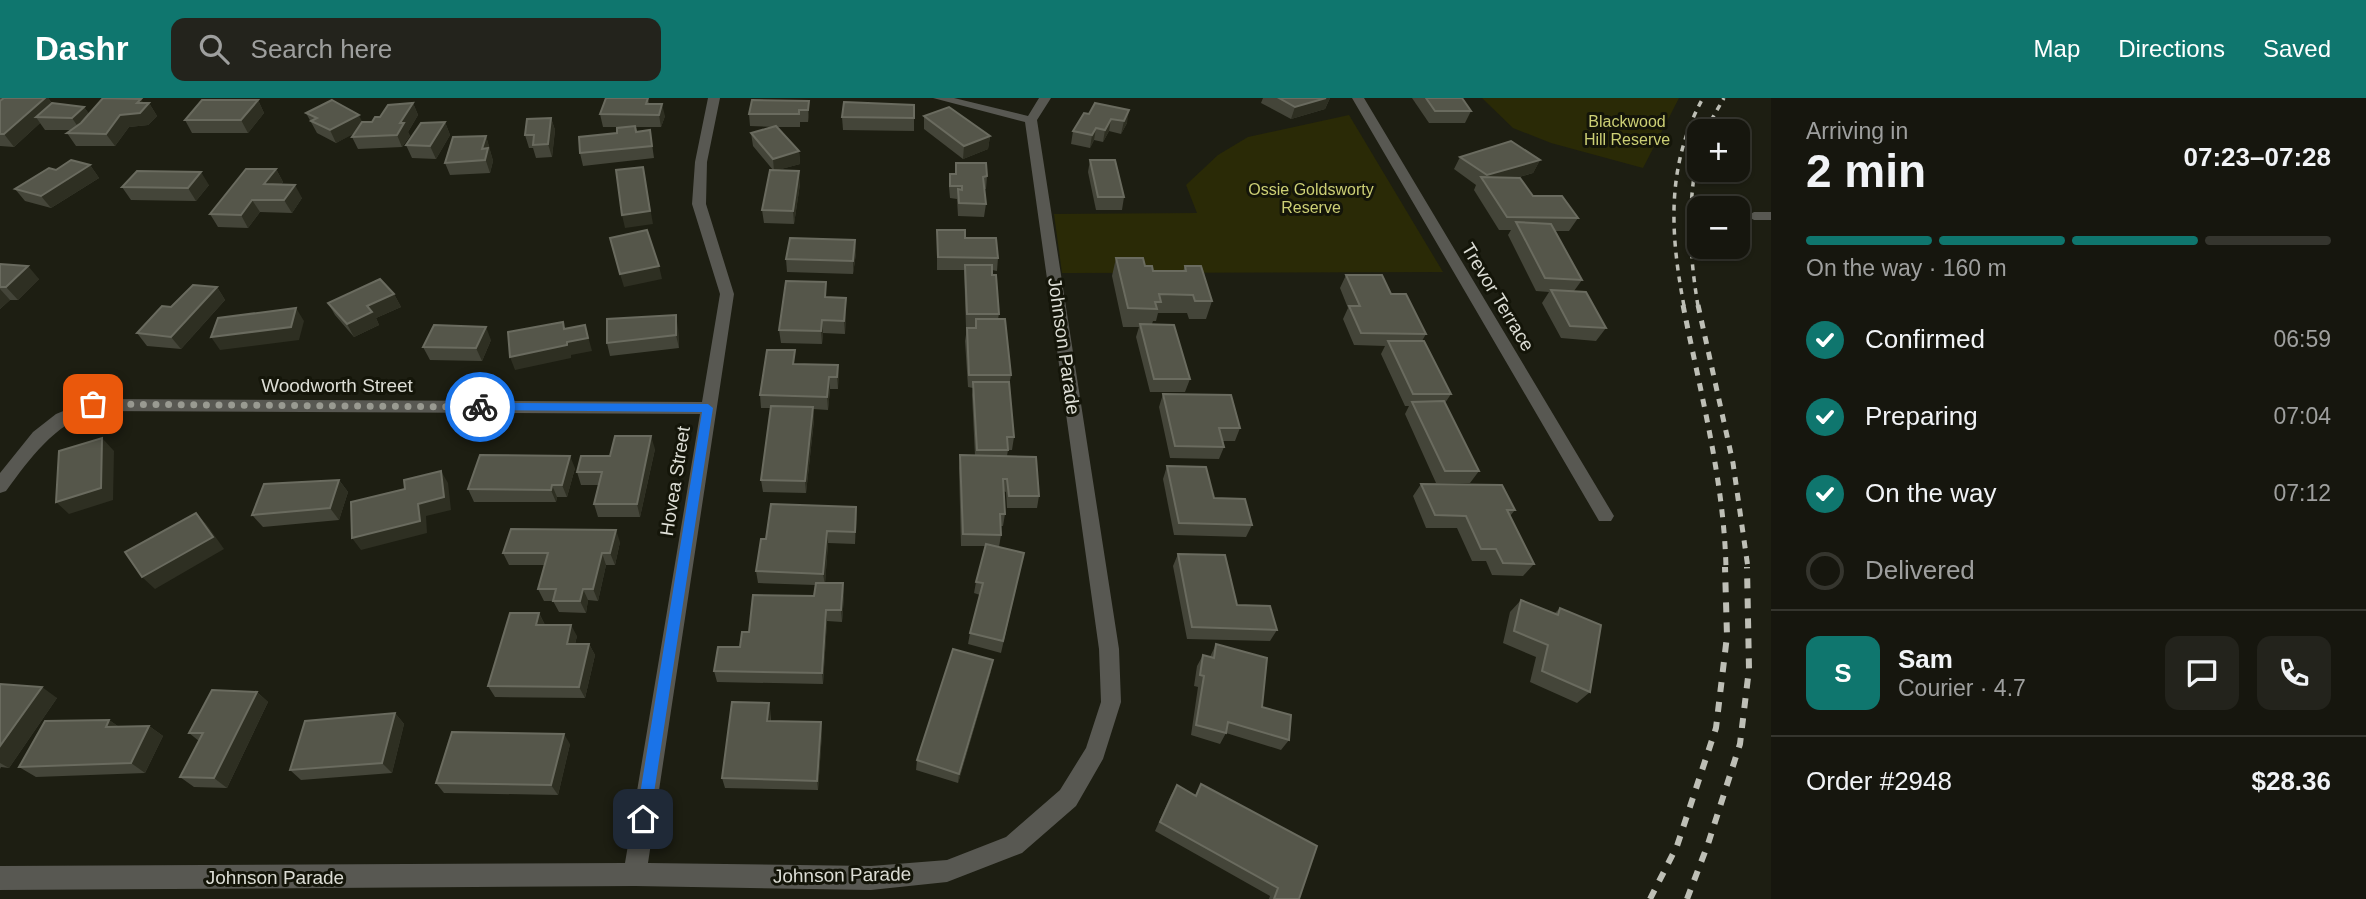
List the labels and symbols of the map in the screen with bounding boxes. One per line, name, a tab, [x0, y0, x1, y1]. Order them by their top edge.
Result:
park label: Blackwood Hill Reserve	[1584, 113, 1670, 148]
park label: Ossie Goldsworty Reserve	[1248, 181, 1374, 216]
street label: Trevor Terrace	[1457, 239, 1539, 355]
street label: Johnson Parade	[1044, 276, 1084, 416]
courier	[445, 372, 515, 442]
pin	[63, 374, 123, 434]
street label: Woodworth Street	[261, 375, 414, 396]
street label: Hovea Street	[656, 424, 694, 537]
pin	[613, 789, 673, 849]
street label: Johnson Parade	[773, 863, 911, 887]
street label: Johnson Parade	[206, 867, 344, 888]

